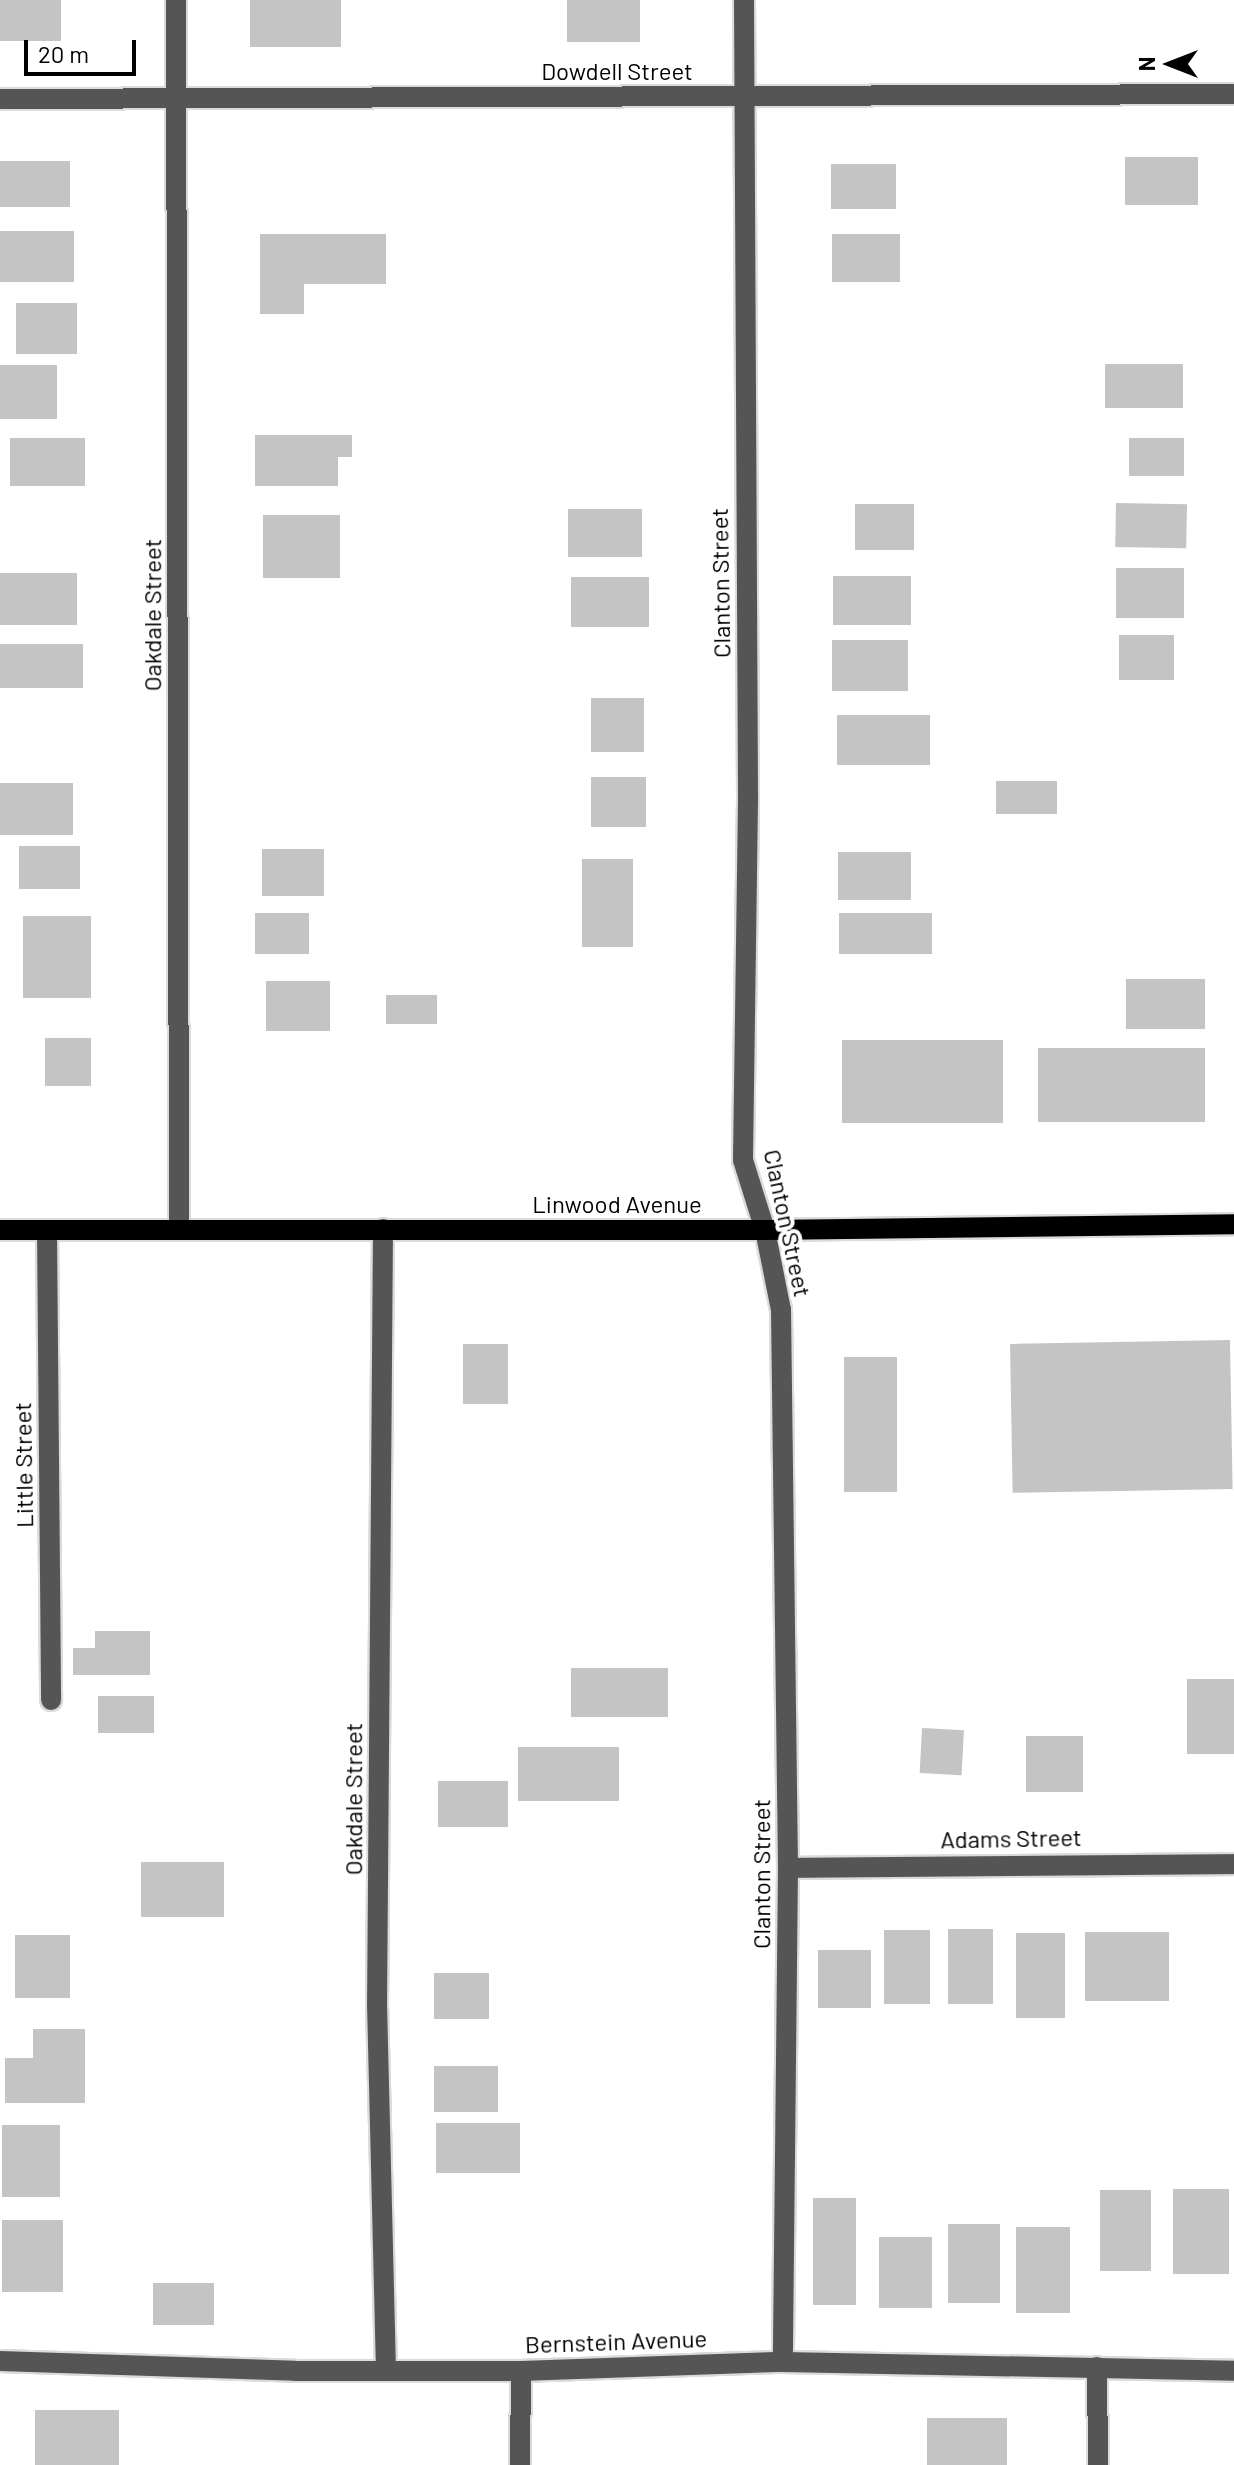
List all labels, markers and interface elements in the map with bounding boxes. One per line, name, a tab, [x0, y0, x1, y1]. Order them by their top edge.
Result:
scale bar	[28, 24, 140, 74]
north arrow	[1130, 24, 1210, 104]
text: 20 m	[38, 39, 89, 68]
street label: Dowdell Street	[541, 57, 693, 85]
text: N	[1133, 57, 1159, 71]
street label: Clanton Street	[704, 508, 736, 658]
street label: Oakdale Street	[138, 539, 166, 691]
street label: Clanton Street	[758, 1147, 818, 1299]
street label: Linwood Avenue	[532, 1190, 702, 1218]
street label: Little Street	[8, 1402, 38, 1528]
street label: Oakdale Street	[339, 1723, 367, 1875]
street label: Clanton Street	[747, 1799, 775, 1949]
street label: Adams Street	[940, 1822, 1082, 1854]
street label: Bernstein Avenue	[524, 2323, 708, 2359]

